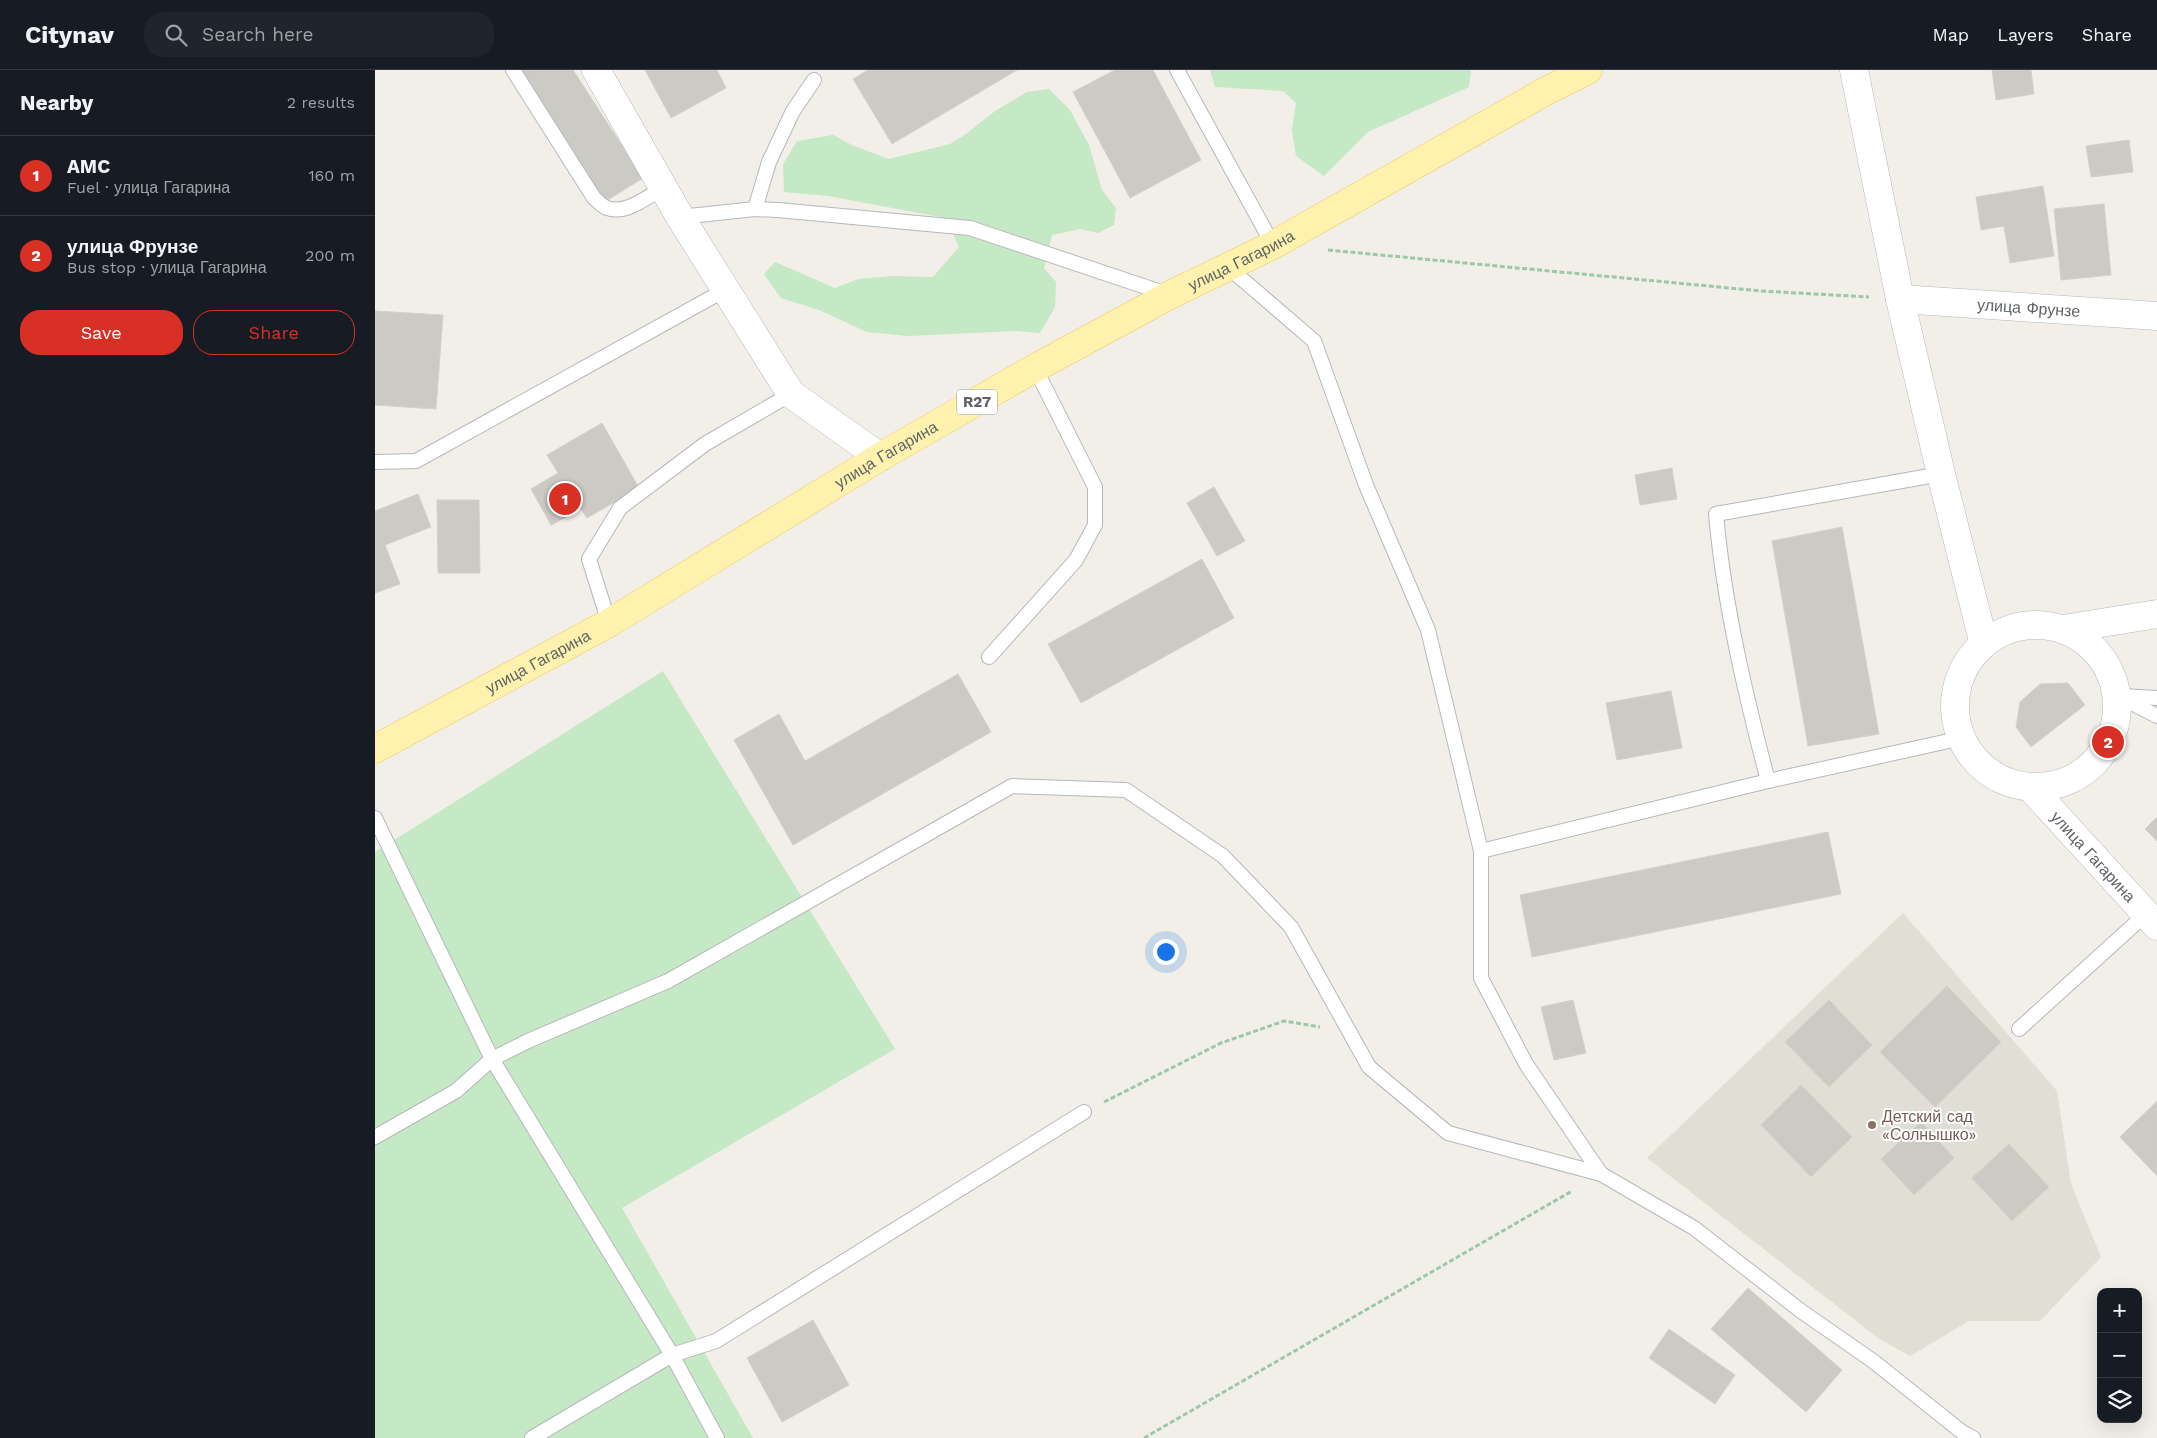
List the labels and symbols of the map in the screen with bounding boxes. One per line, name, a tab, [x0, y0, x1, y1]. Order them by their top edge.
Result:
street label: улица Гагарина	[1185, 226, 1298, 295]
street label: улица Фрунзе	[1977, 295, 2081, 321]
road number: R27	[957, 390, 997, 414]
street label: улица Гагарина	[831, 417, 941, 492]
pin: 1	[549, 480, 581, 518]
street label: улица Гагарина	[482, 626, 594, 698]
pin: 2	[2092, 723, 2124, 761]
street label: улица Гагарина	[2047, 807, 2139, 906]
your location	[1153, 939, 1179, 965]
place label: Детский сад «Солнышко»	[1882, 1107, 1977, 1144]
marker: Детский сад «Солнышко»	[1866, 1119, 1878, 1131]

